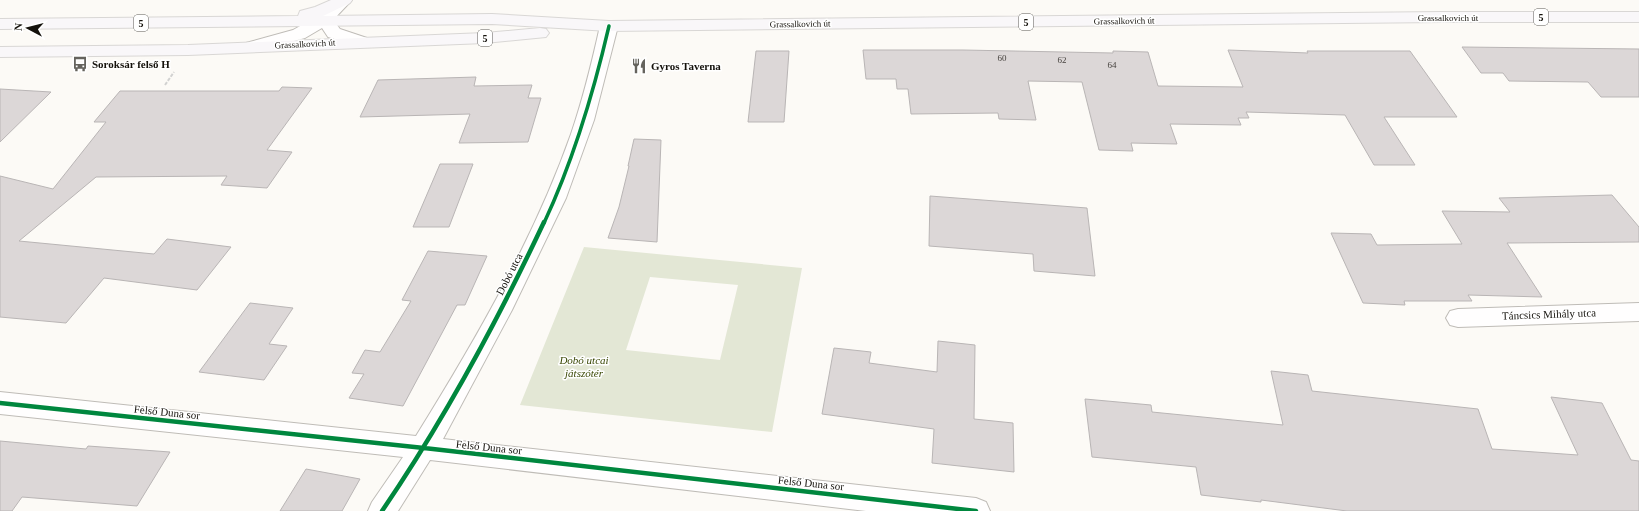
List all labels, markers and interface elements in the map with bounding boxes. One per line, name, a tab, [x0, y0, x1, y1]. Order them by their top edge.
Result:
north arrow	[8, 8, 48, 48]
road number: 5	[1534, 9, 1548, 25]
street label: Grassalkovich út	[1418, 13, 1479, 23]
road number: 5	[1019, 14, 1033, 30]
road number: 5	[134, 15, 148, 31]
street label: Grassalkovich út	[1094, 15, 1155, 27]
street label: Grassalkovich út	[770, 18, 831, 30]
text: N	[12, 22, 25, 31]
road number: 5	[478, 30, 492, 46]
street label: Grassalkovich út	[274, 37, 336, 51]
house number: 60	[998, 53, 1007, 63]
bus stop icon: Soroksár felső H	[71, 55, 89, 73]
house number: 62	[1058, 55, 1067, 65]
restaurant icon: Gyros Taverna	[630, 57, 648, 75]
place label: Soroksár felső H	[92, 58, 170, 70]
place label: Gyros Taverna	[651, 60, 721, 72]
house number: 64	[1108, 60, 1117, 70]
street label: Dobó utca	[493, 251, 525, 297]
street label: Táncsics Mihály utca	[1502, 306, 1596, 322]
park label: Dobó utcai játszótér	[558, 354, 609, 379]
street label: Felső Duna sor	[133, 403, 201, 421]
street label: Felső Duna sor	[455, 438, 523, 456]
street label: Felső Duna sor	[777, 474, 845, 492]

